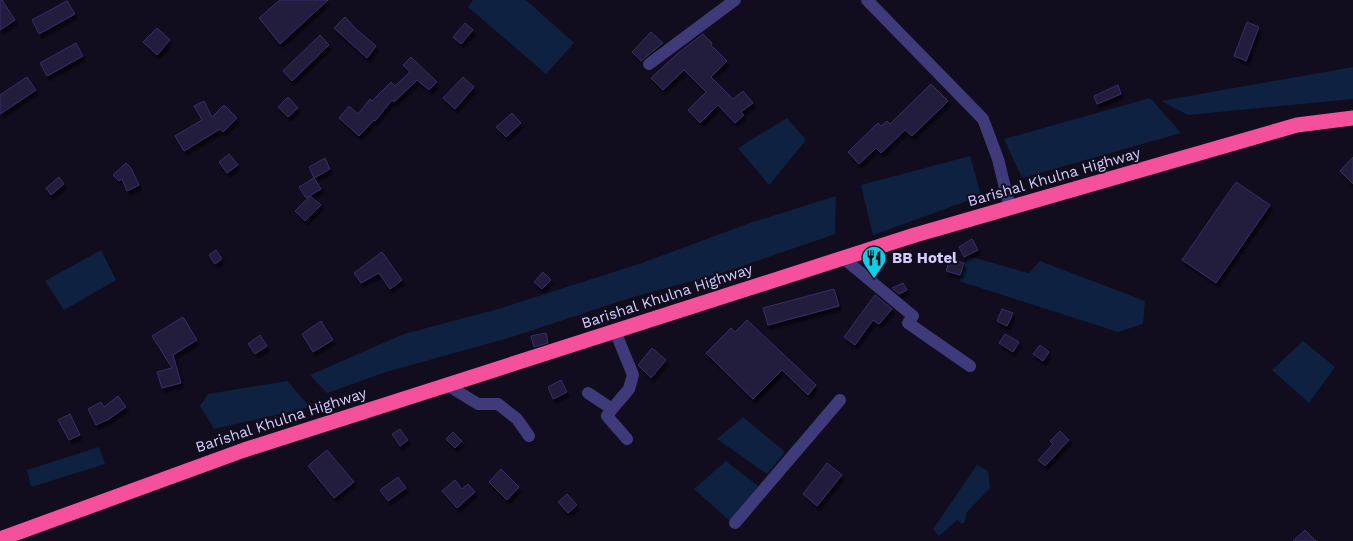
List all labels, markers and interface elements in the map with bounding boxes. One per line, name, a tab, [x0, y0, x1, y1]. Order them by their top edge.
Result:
street label: Barishal Khulna Highway	[965, 144, 1143, 210]
restaurant icon: BB Hotel	[861, 245, 887, 279]
place label: BB Hotel	[892, 249, 957, 267]
street label: Barishal Khulna Highway	[579, 260, 755, 332]
street label: Barishal Khulna Highway	[193, 384, 369, 456]

